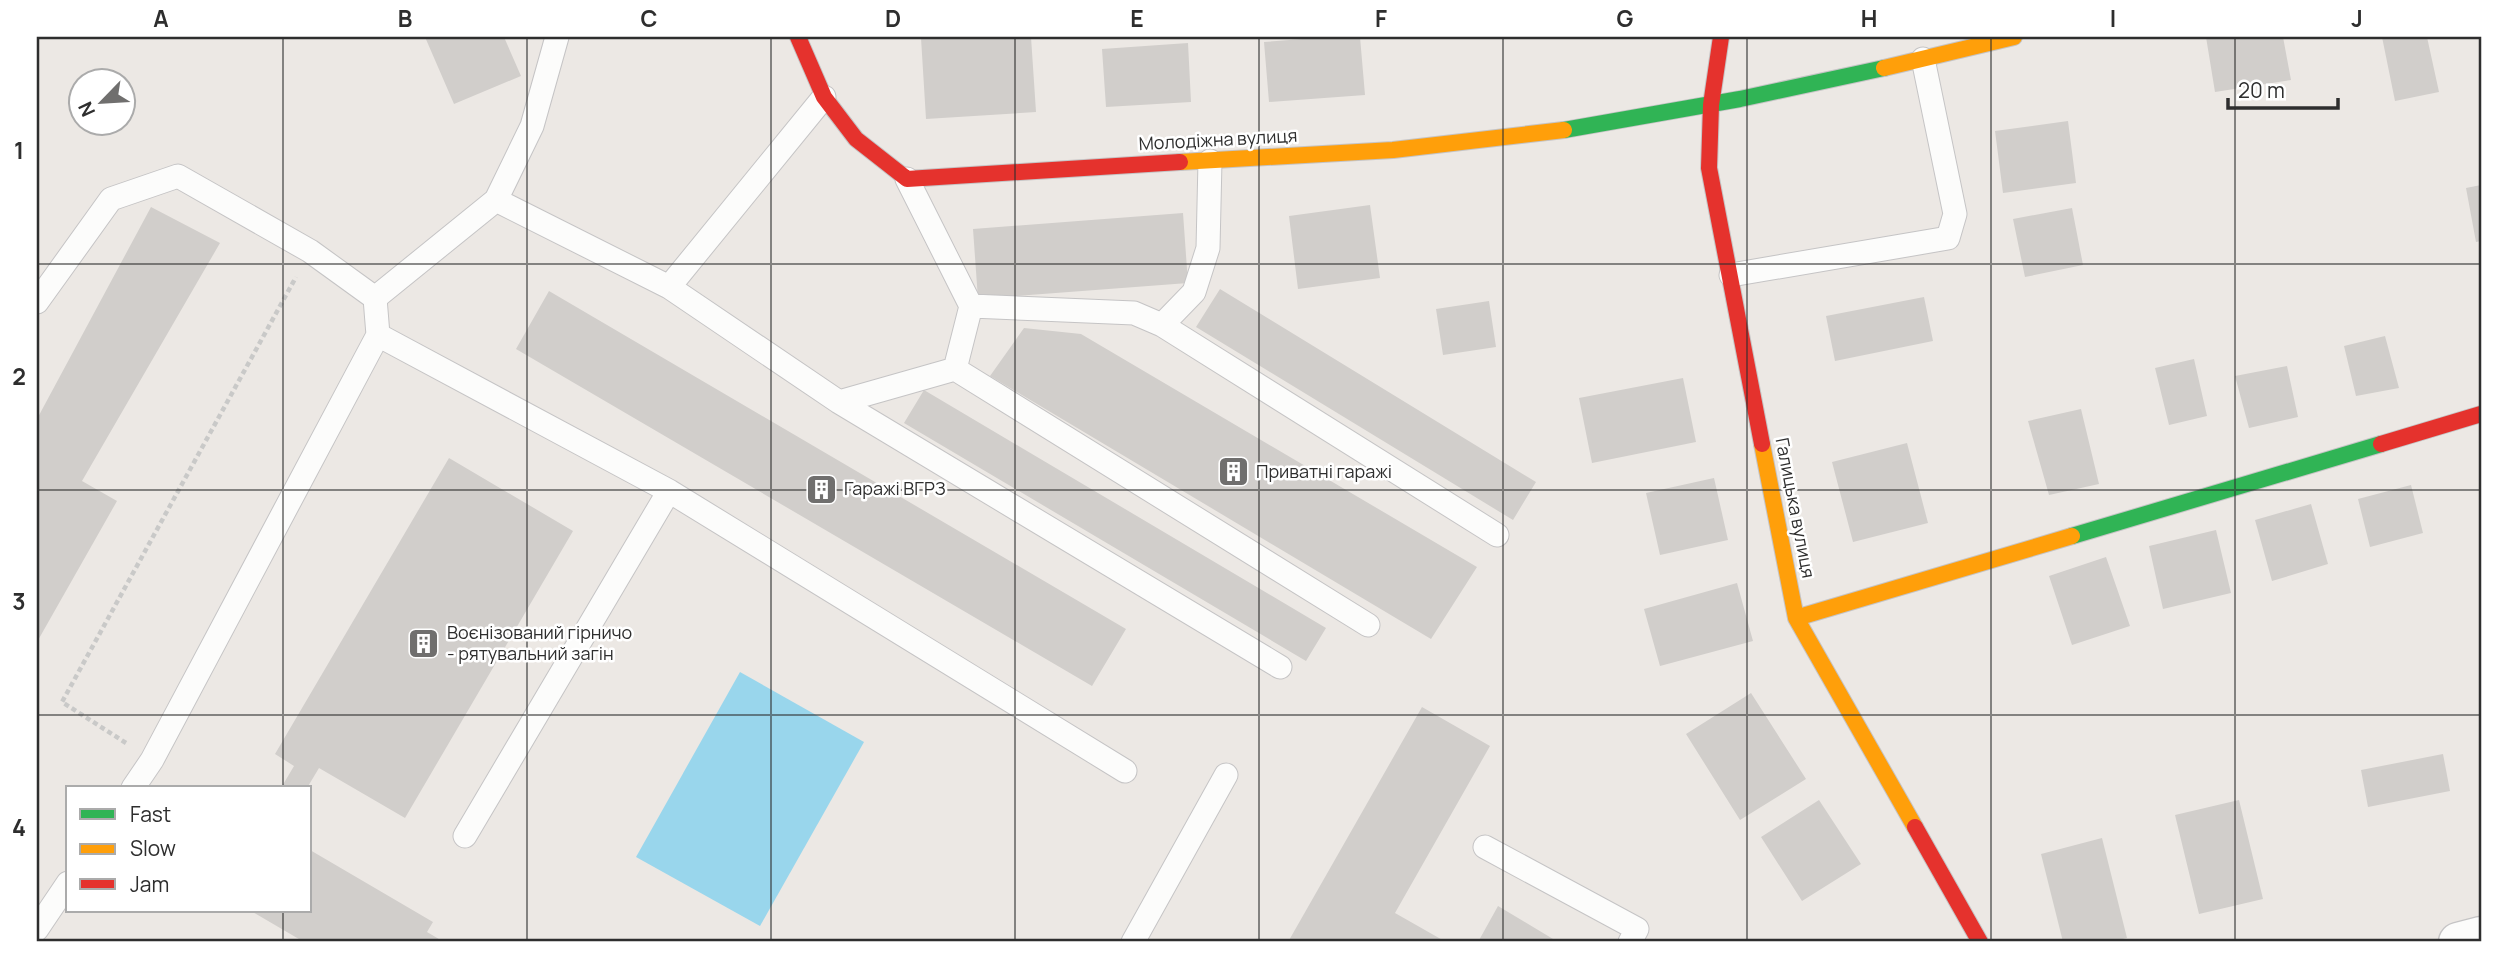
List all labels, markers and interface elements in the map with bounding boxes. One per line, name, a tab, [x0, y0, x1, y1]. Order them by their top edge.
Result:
text: A	[153, 2, 169, 34]
text: B	[398, 2, 412, 34]
text: C	[641, 2, 658, 34]
text: D	[885, 2, 901, 34]
text: E	[1130, 2, 1144, 34]
text: F	[1375, 2, 1387, 34]
text: G	[1617, 2, 1634, 34]
text: H	[1861, 2, 1877, 34]
text: I	[2110, 2, 2116, 34]
text: J	[2351, 2, 2363, 34]
north arrow	[66, 66, 136, 136]
scale bar	[2228, 66, 2338, 110]
text: 20 m	[2238, 76, 2285, 104]
text: N	[72, 98, 101, 121]
street label: Молодіжна вулиця	[1138, 123, 1298, 155]
text: 1	[14, 134, 24, 166]
text: 2	[12, 360, 26, 392]
street label: Галицька вулиця	[1771, 436, 1821, 580]
building icon: Приватні гаражі	[1216, 455, 1250, 489]
place label: Приватні гаражі	[1256, 459, 1392, 483]
building icon: Гаражі ВГРЗ	[804, 472, 838, 506]
place label: Гаражі ВГРЗ	[844, 476, 946, 500]
text: 3	[12, 585, 26, 617]
place label: Воєнізований гірничо - рятувальний загін	[447, 620, 632, 665]
building icon: Воєнізований гірничо - рятувальний загін	[407, 626, 441, 660]
legend	[66, 786, 312, 912]
text: Fast	[130, 800, 171, 828]
text: 4	[12, 811, 26, 843]
text: Slow	[130, 834, 176, 862]
text: Jam	[130, 870, 169, 898]

